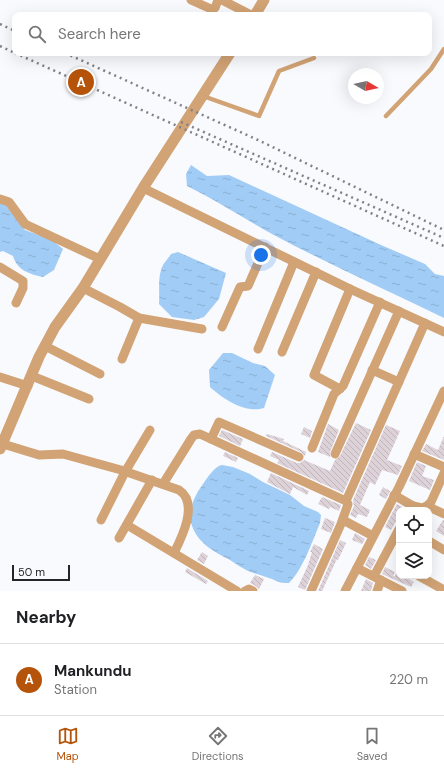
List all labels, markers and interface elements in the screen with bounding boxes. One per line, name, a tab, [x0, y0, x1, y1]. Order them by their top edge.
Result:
search box	[12, 12, 432, 56]
icon: search	[26, 23, 48, 45]
text: Search here	[58, 24, 141, 44]
pin: A	[68, 67, 94, 97]
north arrow	[348, 68, 384, 104]
your location	[251, 245, 271, 265]
map controls	[396, 507, 432, 579]
button: locate	[396, 507, 432, 543]
button: layers	[396, 543, 432, 579]
scale bar	[12, 563, 70, 582]
text: 50 m	[18, 565, 45, 579]
text: Nearby	[16, 606, 76, 628]
text: Mankundu	[54, 661, 132, 681]
text: A	[24, 671, 34, 688]
text: 220 m	[389, 671, 428, 688]
text: Station	[54, 681, 97, 698]
tab: Map	[57, 725, 79, 763]
tab: Directions	[192, 725, 244, 763]
tab: Saved	[357, 725, 387, 763]

